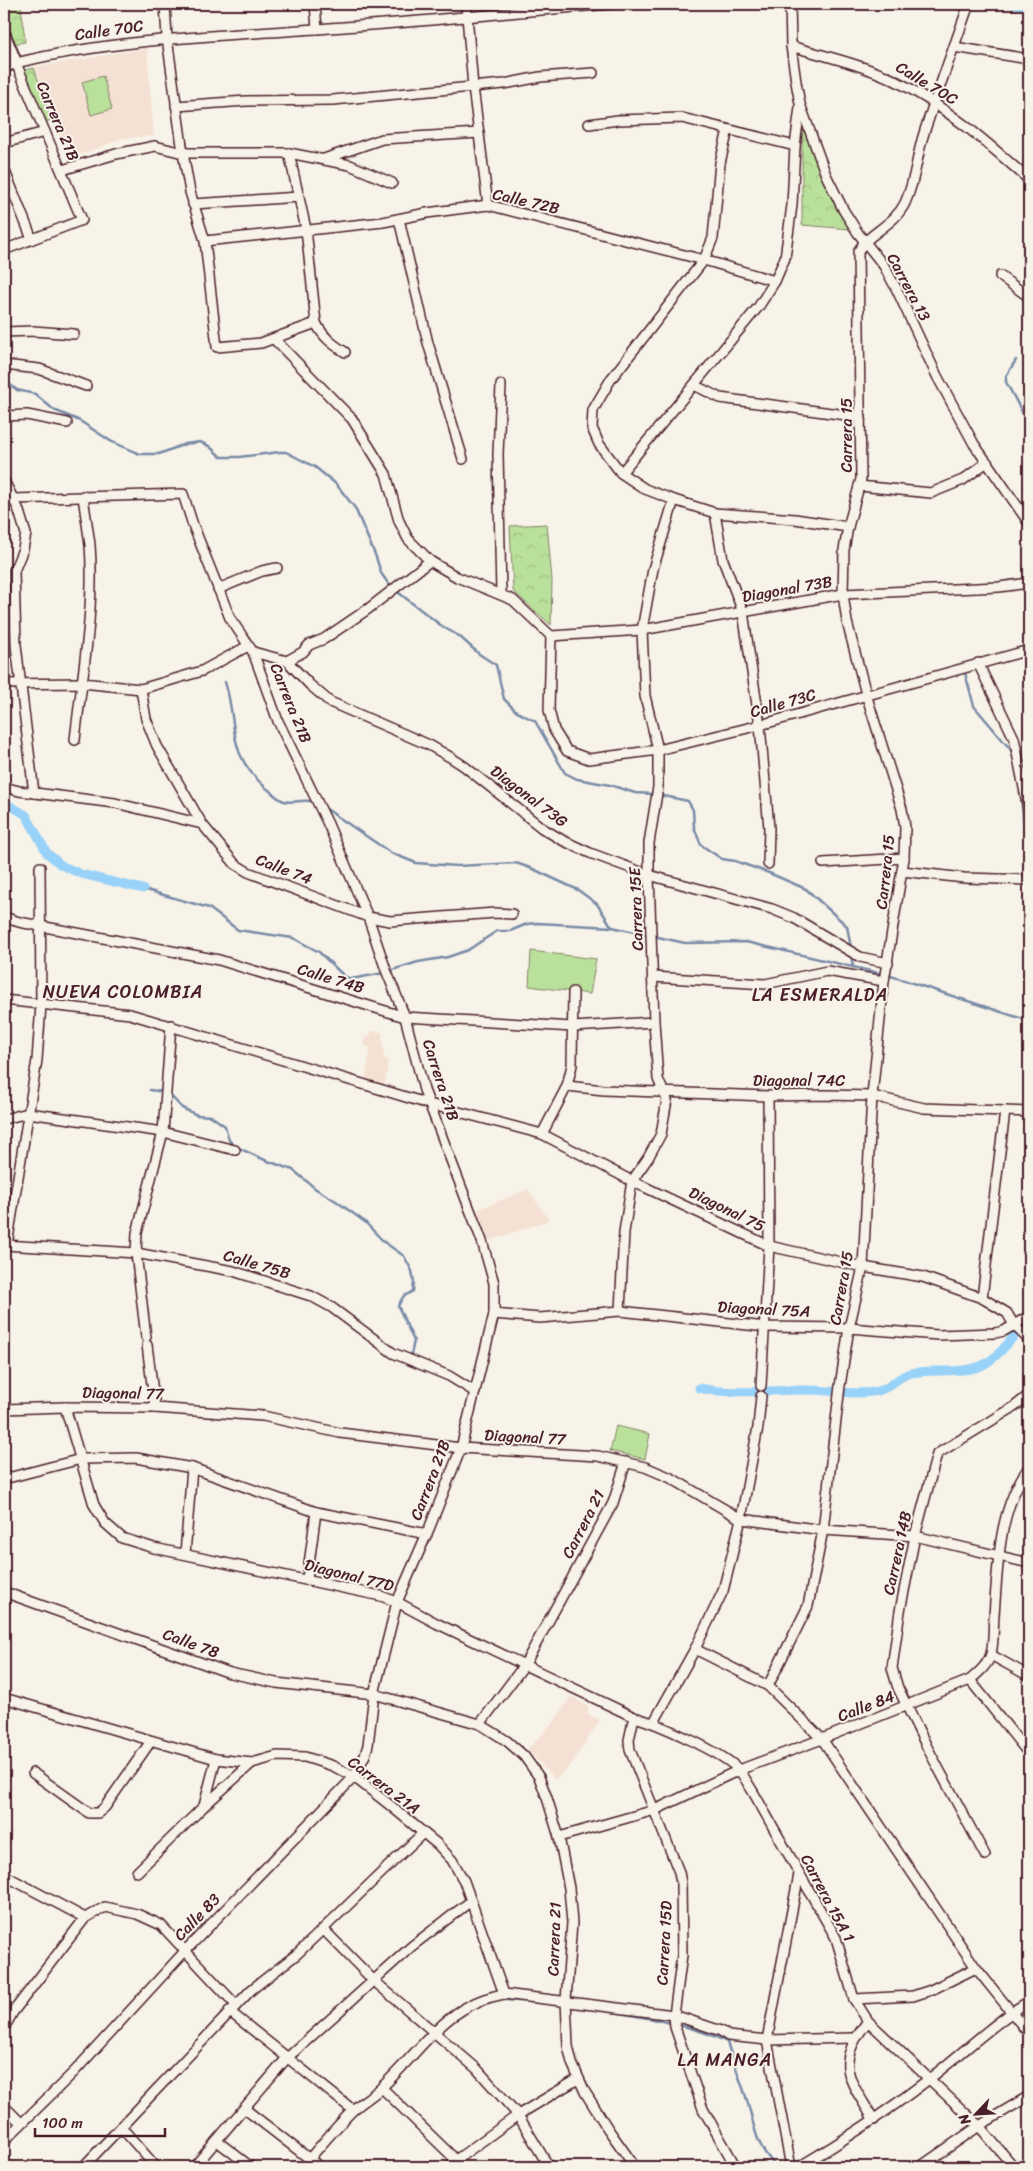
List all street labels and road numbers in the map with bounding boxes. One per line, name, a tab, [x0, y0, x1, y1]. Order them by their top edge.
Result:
street label: Calle 70C	[73, 11, 145, 49]
street label: Calle 70C	[890, 53, 964, 113]
street label: Carrera 21B	[28, 77, 88, 165]
street label: Calle 72B	[490, 179, 562, 223]
street label: Carrera 13	[879, 248, 939, 327]
street label: Carrera 15	[832, 397, 861, 472]
street label: Diagonal 73B	[739, 567, 835, 611]
street label: Carrera 21B	[262, 658, 320, 748]
street label: Calle 73C	[747, 680, 819, 726]
street label: Diagonal 73G	[484, 757, 574, 835]
street label: Carrera 15	[867, 833, 903, 911]
street label: Calle 74	[251, 845, 317, 893]
street label: Carrera 15E	[620, 866, 652, 951]
street label: Calle 74B	[294, 954, 368, 1002]
street label: Carrera 21B	[414, 1035, 468, 1125]
street label: Diagonal 74C	[753, 1066, 845, 1095]
street label: Diagonal 75	[684, 1178, 771, 1240]
street label: Calle 75B	[220, 1241, 294, 1287]
street label: Carrera 15	[820, 1248, 862, 1327]
street label: Diagonal 75A	[717, 1292, 811, 1326]
street label: Diagonal 77	[82, 1378, 165, 1408]
street label: Diagonal 77	[483, 1420, 567, 1454]
street label: Carrera 21B	[401, 1435, 459, 1525]
street label: Carrera 21	[553, 1484, 613, 1564]
street label: Carrera 14B	[874, 1508, 920, 1598]
street label: Diagonal 77D	[301, 1550, 397, 1600]
street label: Calle 78	[159, 1619, 224, 1667]
street label: Calle 84	[833, 1682, 899, 1730]
street label: Carrera 21A	[341, 1748, 427, 1822]
street label: Carrera 15A 1	[793, 1849, 863, 1947]
street label: Calle 83	[166, 1886, 228, 1948]
street label: Carrera 15D	[647, 1900, 681, 1986]
street label: Carrera 21	[538, 1901, 570, 1977]

